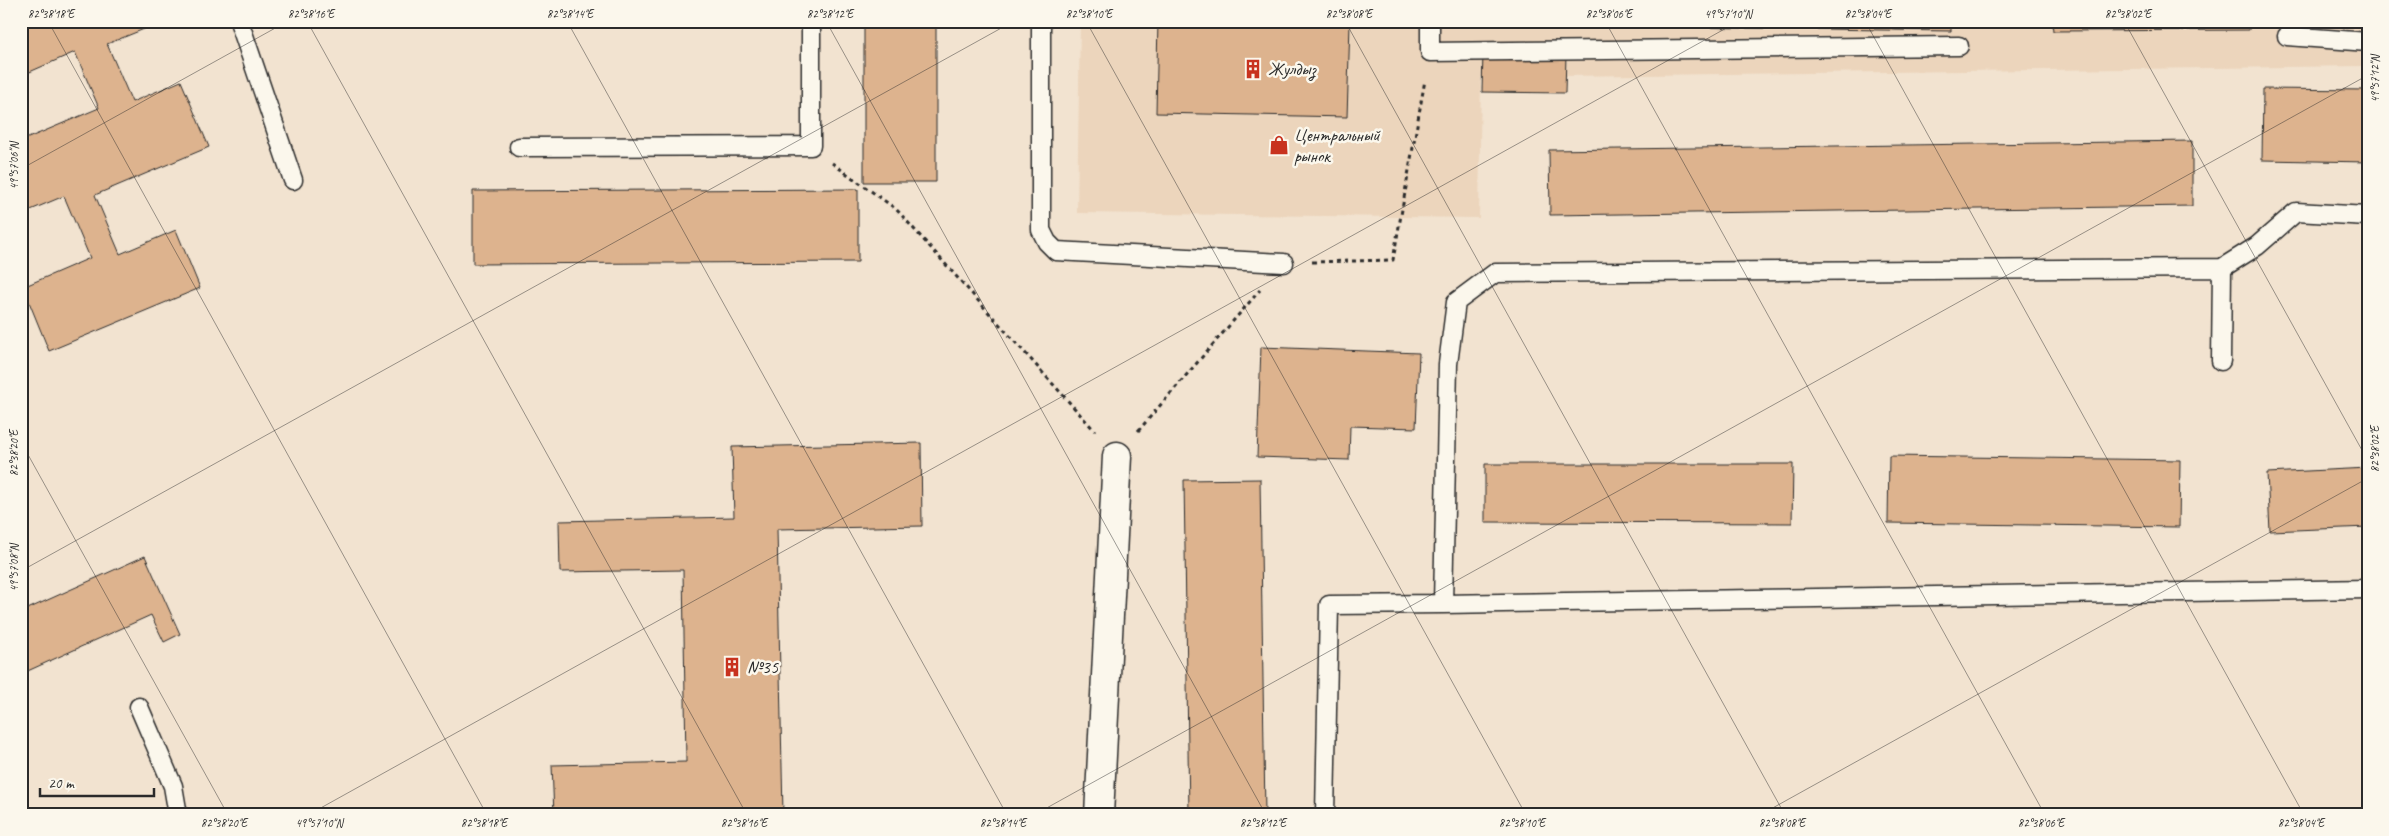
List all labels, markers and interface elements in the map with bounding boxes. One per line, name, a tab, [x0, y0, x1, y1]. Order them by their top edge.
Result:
text: 82°38'18"E	[28, 6, 76, 22]
text: 82°38'16"E	[288, 6, 336, 22]
text: 82°38'14"E	[547, 6, 595, 22]
text: 82°38'12"E	[807, 6, 855, 22]
text: 82°38'10"E	[1066, 6, 1114, 22]
text: 82°38'08"E	[1326, 6, 1374, 22]
text: 82°38'06"E	[1586, 6, 1634, 22]
text: 49°57'10"N	[1704, 6, 1753, 22]
text: 82°38'04"E	[1845, 6, 1893, 22]
text: 82°38'02"E	[2105, 6, 2153, 22]
text: 49°57'12"N	[2367, 54, 2383, 103]
building icon: Жулдыз	[1242, 58, 1264, 80]
place label: Жулдыз	[1268, 58, 1317, 81]
place label: Центральный рынок	[1294, 124, 1381, 167]
shop icon: Центральный рынок	[1268, 134, 1290, 156]
text: 49°57'06"N	[6, 141, 22, 190]
text: 82°38'02"E	[2367, 424, 2383, 472]
text: 82°38'20"E	[6, 428, 22, 476]
text: 49°57'08"N	[6, 543, 22, 592]
building icon: №35	[721, 656, 743, 678]
place label: №35	[747, 656, 779, 678]
scale bar	[40, 766, 154, 798]
text: 20 m	[48, 774, 75, 793]
text: 82°38'20"E	[201, 815, 249, 831]
text: 49°57'10"N	[295, 815, 344, 831]
text: 82°38'18"E	[461, 815, 509, 831]
text: 82°38'16"E	[721, 815, 769, 831]
text: 82°38'14"E	[980, 815, 1028, 831]
text: 82°38'12"E	[1240, 815, 1288, 831]
text: 82°38'10"E	[1499, 815, 1547, 831]
text: 82°38'08"E	[1759, 815, 1807, 831]
text: 82°38'06"E	[2018, 815, 2066, 831]
text: 82°38'04"E	[2278, 815, 2326, 831]

